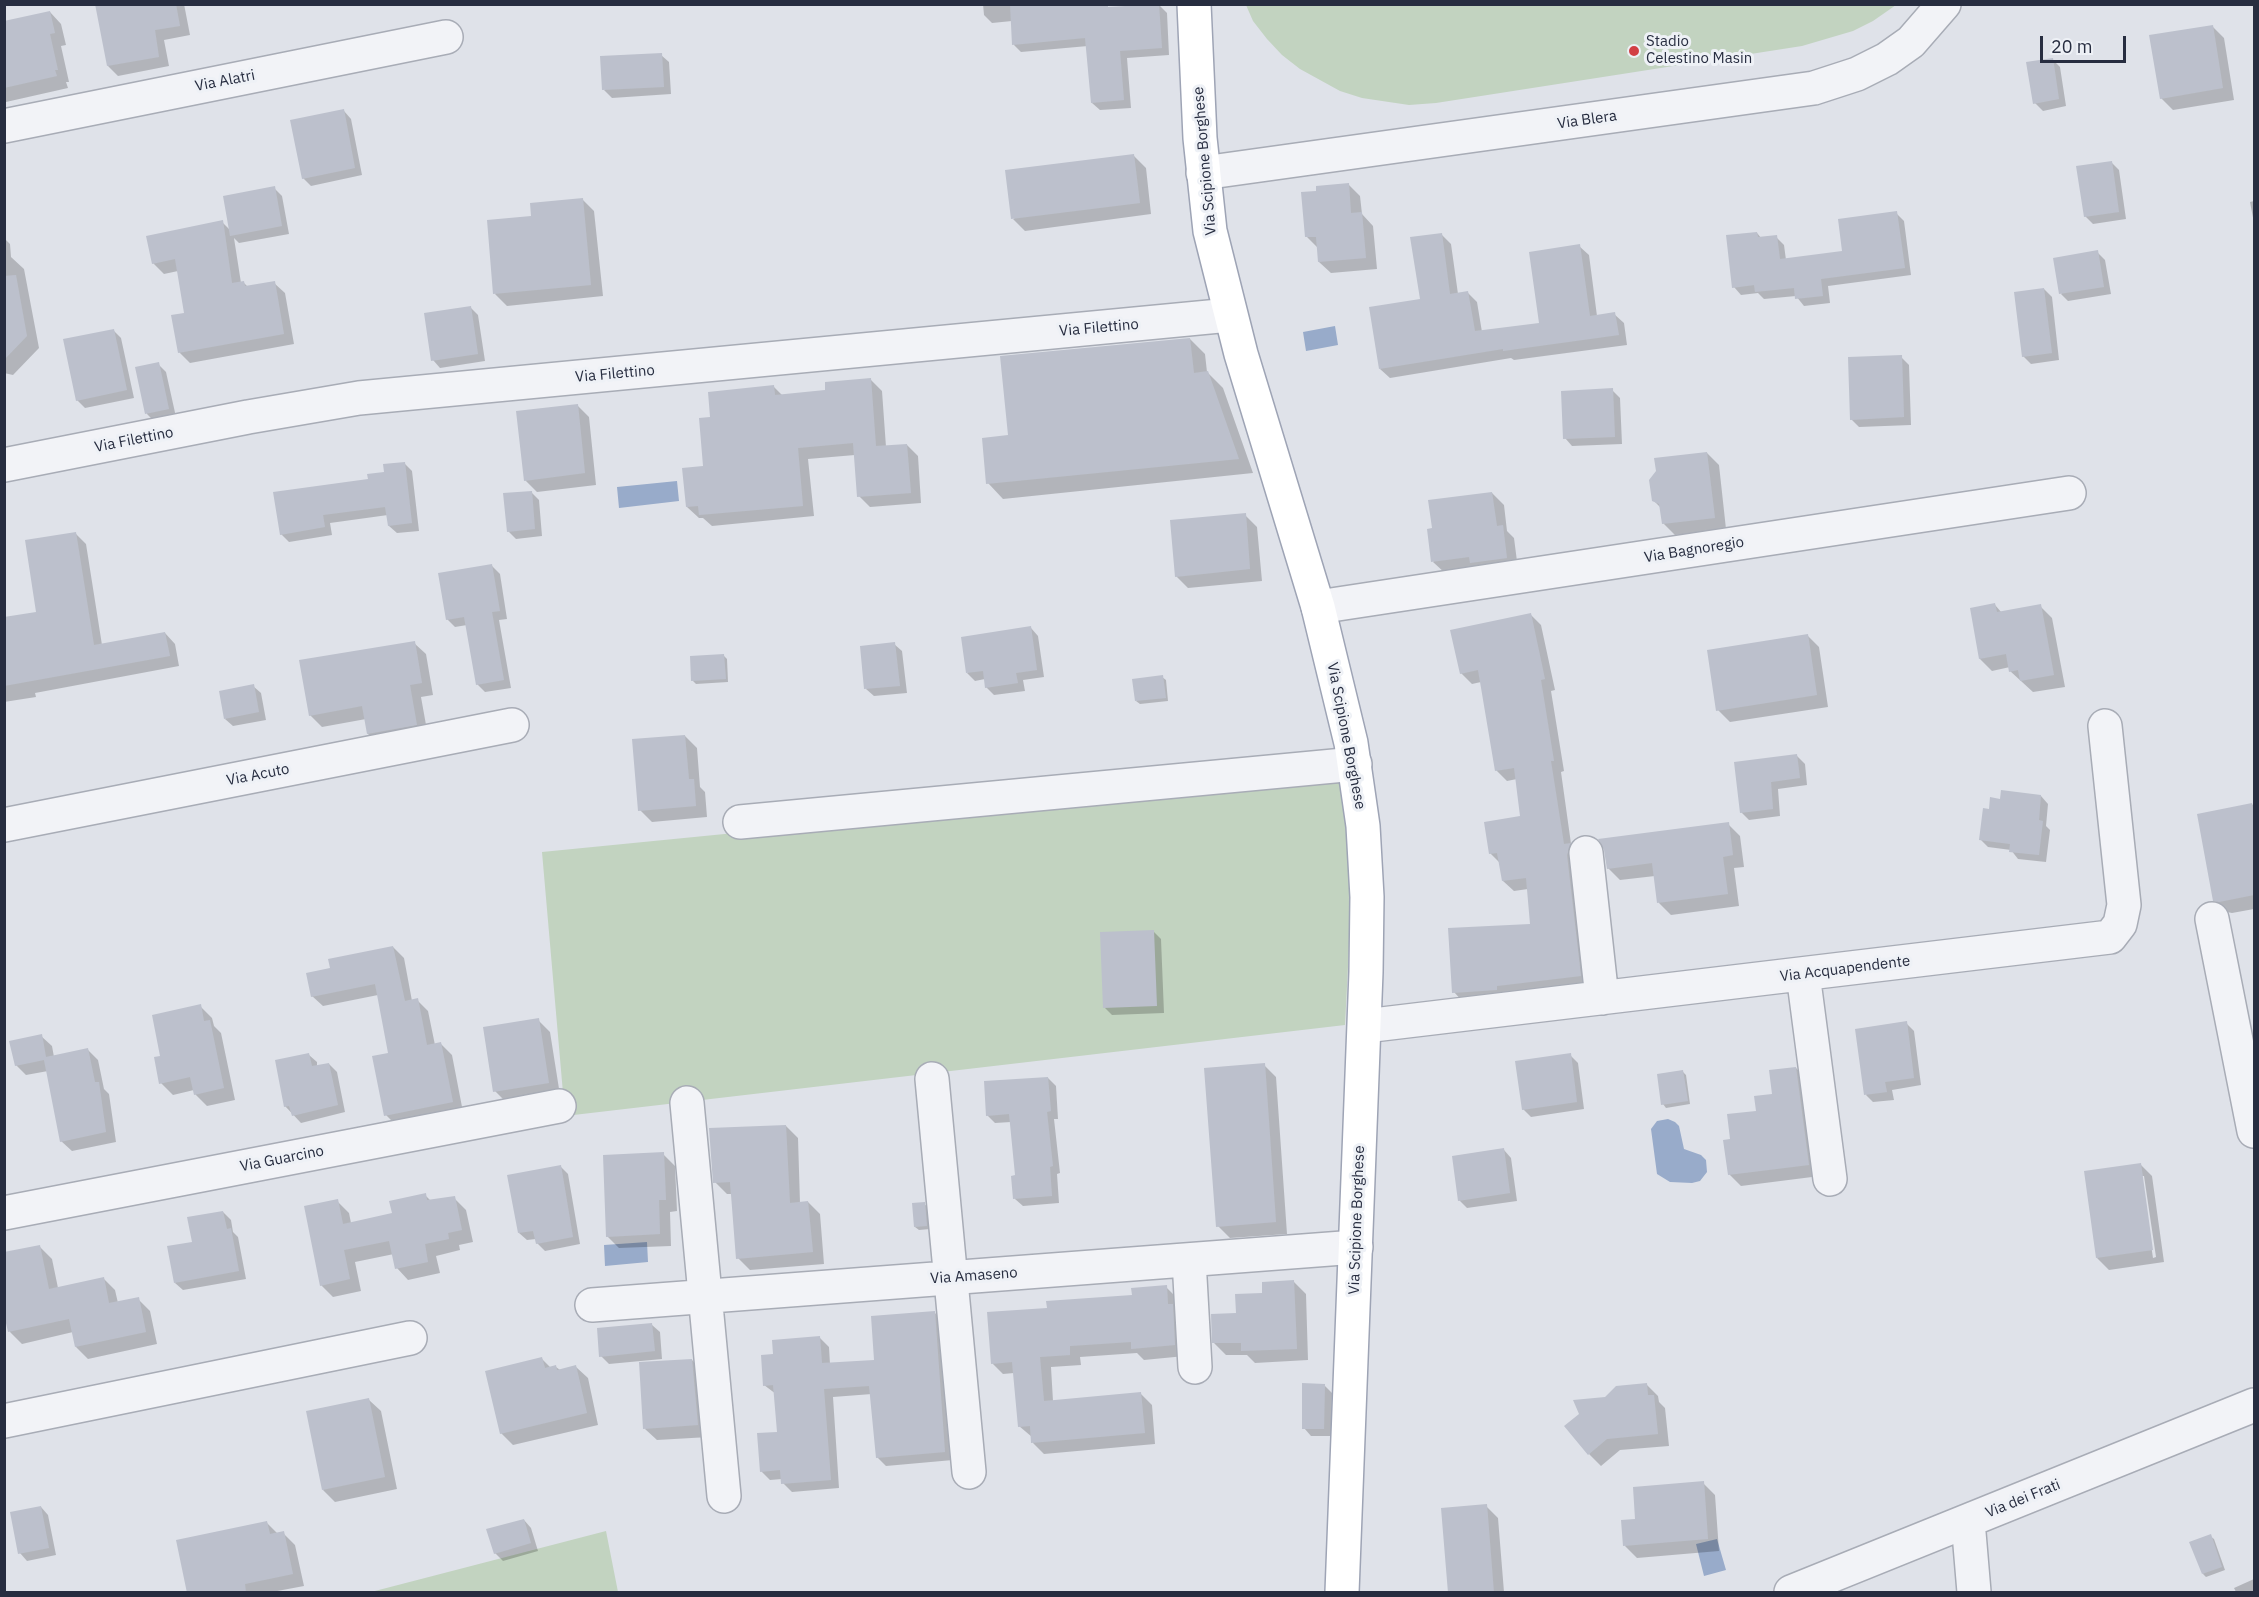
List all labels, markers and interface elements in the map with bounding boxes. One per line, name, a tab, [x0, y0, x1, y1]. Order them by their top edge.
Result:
scale bar	[2043, 24, 2128, 62]
place label: Stadio Celestino Masin	[1646, 33, 1752, 68]
text: 20 m	[2051, 35, 2093, 58]
marker: Stadio Celestino Masin	[1627, 44, 1641, 58]
street label: Via Alatri	[194, 66, 256, 96]
street label: Via Scipione Borghese	[1190, 86, 1220, 236]
street label: Via Blera	[1556, 107, 1618, 133]
street label: Via Filettino	[1058, 316, 1140, 340]
street label: Via Filettino	[574, 362, 656, 386]
street label: Via Filettino	[93, 424, 175, 456]
street label: Via Bagnoregio	[1643, 533, 1745, 567]
street label: Via Scipione Borghese	[1323, 661, 1369, 811]
street label: Via Acuto	[225, 760, 291, 790]
street label: Via Acquapendente	[1779, 952, 1911, 986]
street label: Via Guarcino	[239, 1142, 325, 1176]
street label: Via Scipione Borghese	[1345, 1145, 1369, 1295]
street label: Via Amaseno	[930, 1264, 1018, 1288]
street label: Via dei Frati	[1983, 1476, 2063, 1522]

